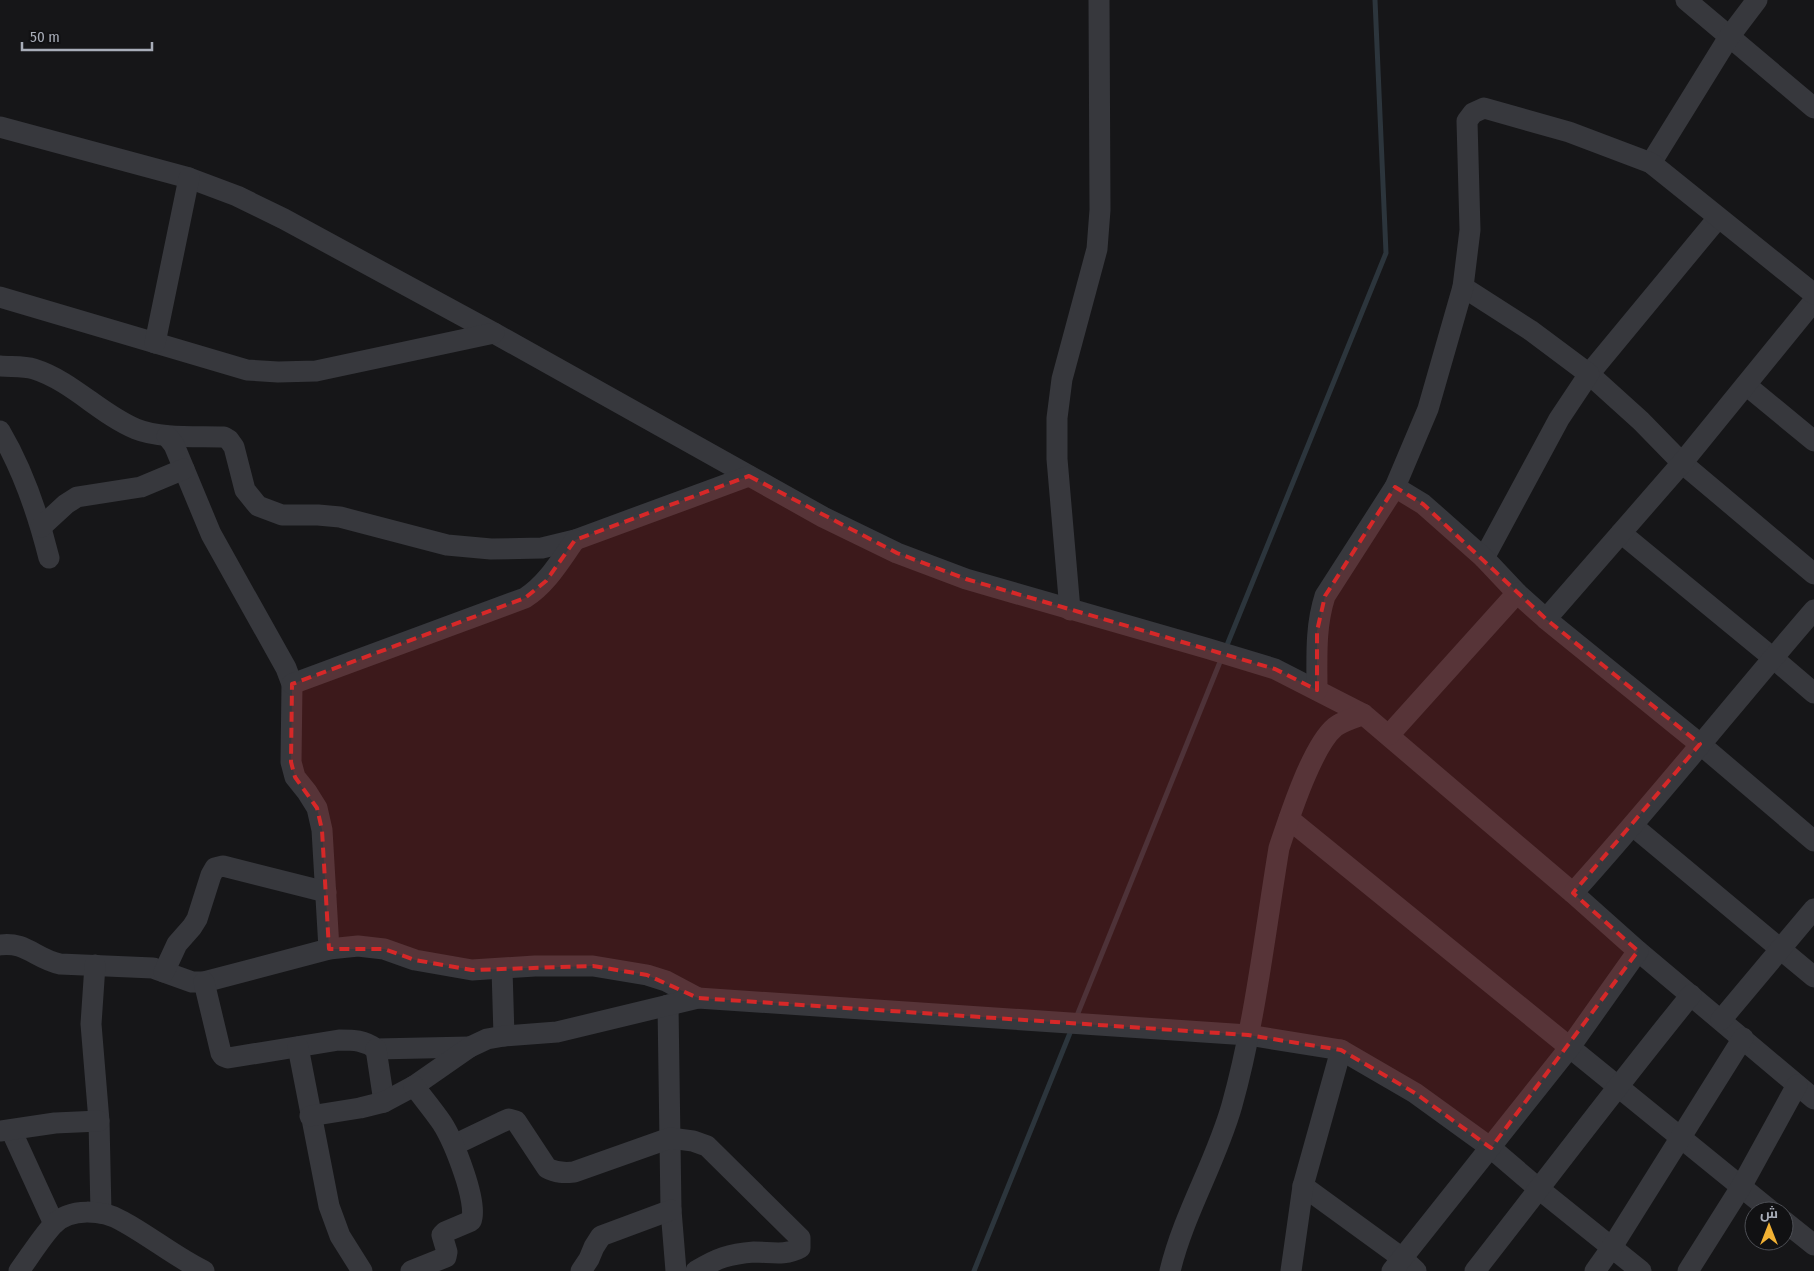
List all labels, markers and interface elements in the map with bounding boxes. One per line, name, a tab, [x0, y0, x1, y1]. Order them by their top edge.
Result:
scale bar	[22, 20, 152, 52]
text: 50 m	[30, 28, 60, 46]
north arrow	[1744, 1201, 1794, 1251]
text: ش	[1760, 1205, 1778, 1222]

